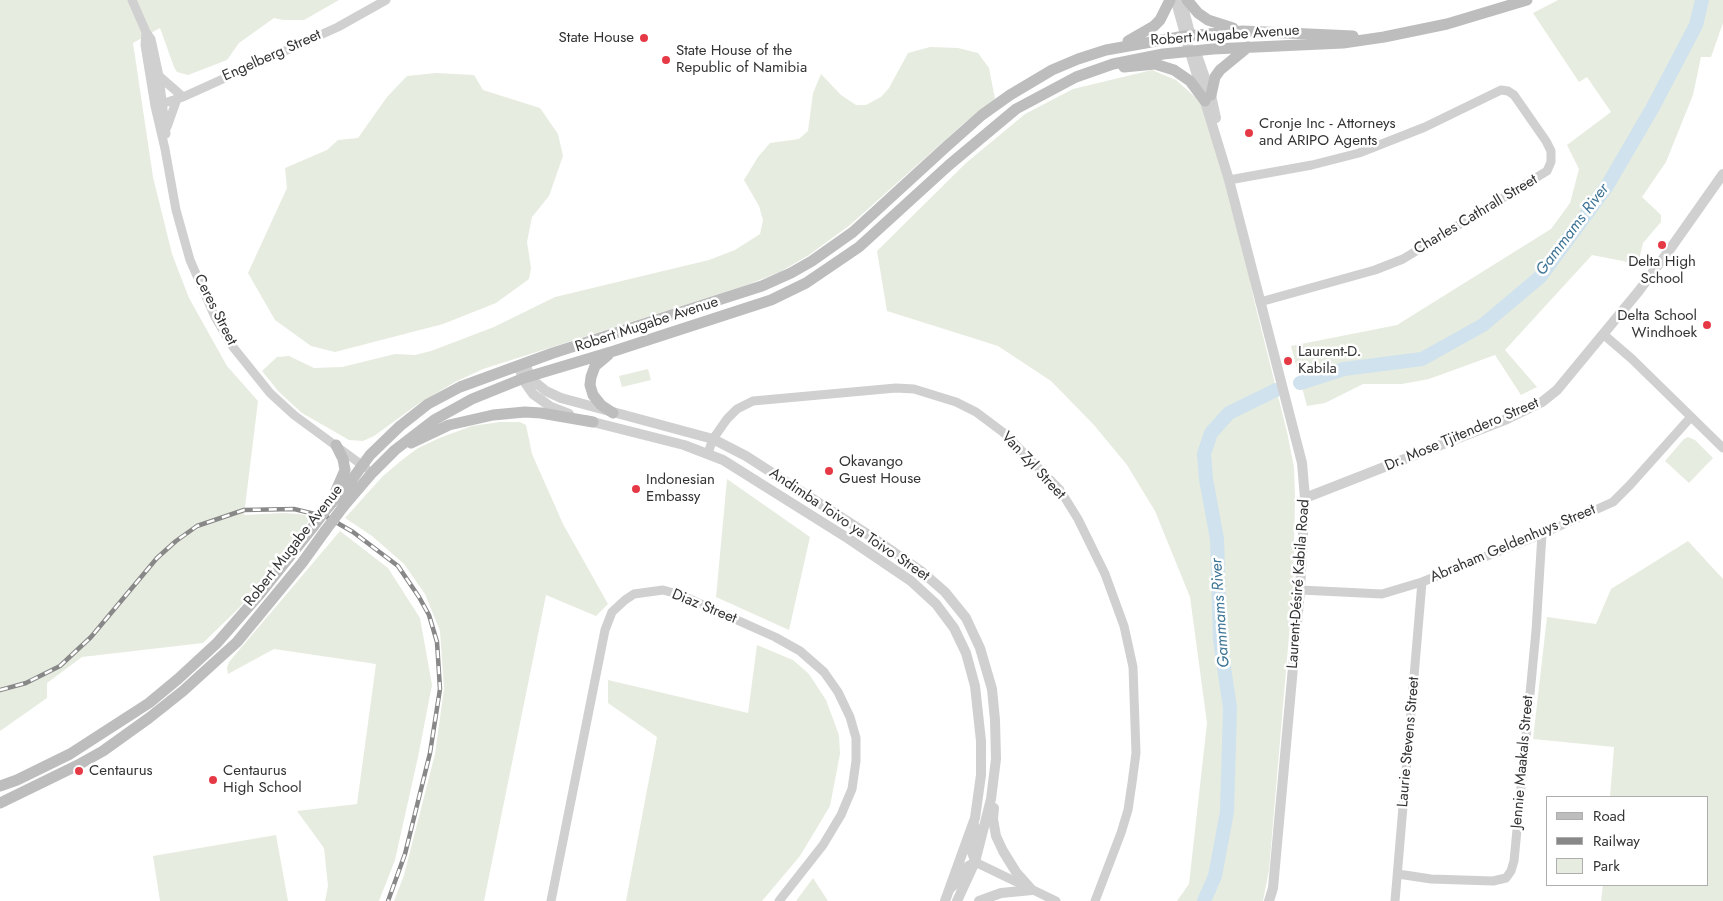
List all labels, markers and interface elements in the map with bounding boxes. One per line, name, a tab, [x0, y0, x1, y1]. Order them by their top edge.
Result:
street label: Robert Mugabe Avenue	[1150, 22, 1300, 50]
street label: Engelberg Street	[220, 26, 324, 86]
place label: State House	[559, 29, 634, 47]
marker: State House	[638, 32, 650, 44]
place label: State House of the Republic of Namibia	[676, 42, 807, 77]
marker: State House of the Republic of Namibia	[660, 54, 672, 66]
place label: Cronje Inc - Attorneys and ARIPO Agents	[1259, 115, 1396, 150]
marker: Cronje Inc - Attorneys and ARIPO Agents	[1243, 127, 1255, 139]
street label: Charles Cathrall Street	[1411, 171, 1541, 259]
water label: Gammams River	[1532, 180, 1614, 280]
marker: Delta High School	[1656, 239, 1668, 251]
place label: Delta High School	[1628, 253, 1696, 288]
street label: Ceres Street	[190, 272, 240, 348]
street label: Robert Mugabe Avenue	[573, 293, 721, 357]
place label: Delta School Windhoek	[1617, 307, 1697, 342]
marker: Delta School Windhoek	[1701, 319, 1713, 331]
place label: Laurent-D. Kabila	[1298, 343, 1361, 378]
marker: Laurent-D. Kabila	[1282, 355, 1294, 367]
street label: Dr. Mose Tjitendero Street	[1382, 394, 1542, 476]
street label: Van Zyl Street	[997, 429, 1069, 503]
place label: Okavango Guest House	[839, 453, 921, 488]
street label: Andimba Toivo ya Toivo Street	[765, 465, 933, 585]
marker: Okavango Guest House	[823, 465, 835, 477]
place label: Indonesian Embassy	[646, 471, 715, 506]
street label: Robert Mugabe Avenue	[241, 482, 347, 610]
marker: Indonesian Embassy	[630, 483, 642, 495]
street label: Laurent-Désiré Kabila Road	[1284, 499, 1314, 669]
street label: Abraham Geldenhuys Street	[1428, 501, 1598, 587]
water label: Gammams River	[1208, 558, 1234, 668]
street label: Diaz Street	[669, 586, 739, 628]
street label: Laurie Stevens Street	[1394, 676, 1424, 808]
street label: Jennie Maakals Street	[1508, 695, 1538, 829]
place label: Centaurus	[89, 762, 153, 780]
place label: Centaurus High School	[223, 762, 302, 797]
marker: Centaurus	[73, 765, 85, 777]
marker: Centaurus High School	[207, 774, 219, 786]
legend	[1546, 796, 1708, 886]
text: Road	[1593, 805, 1625, 827]
text: Railway	[1593, 830, 1640, 852]
text: Park	[1593, 855, 1620, 877]

